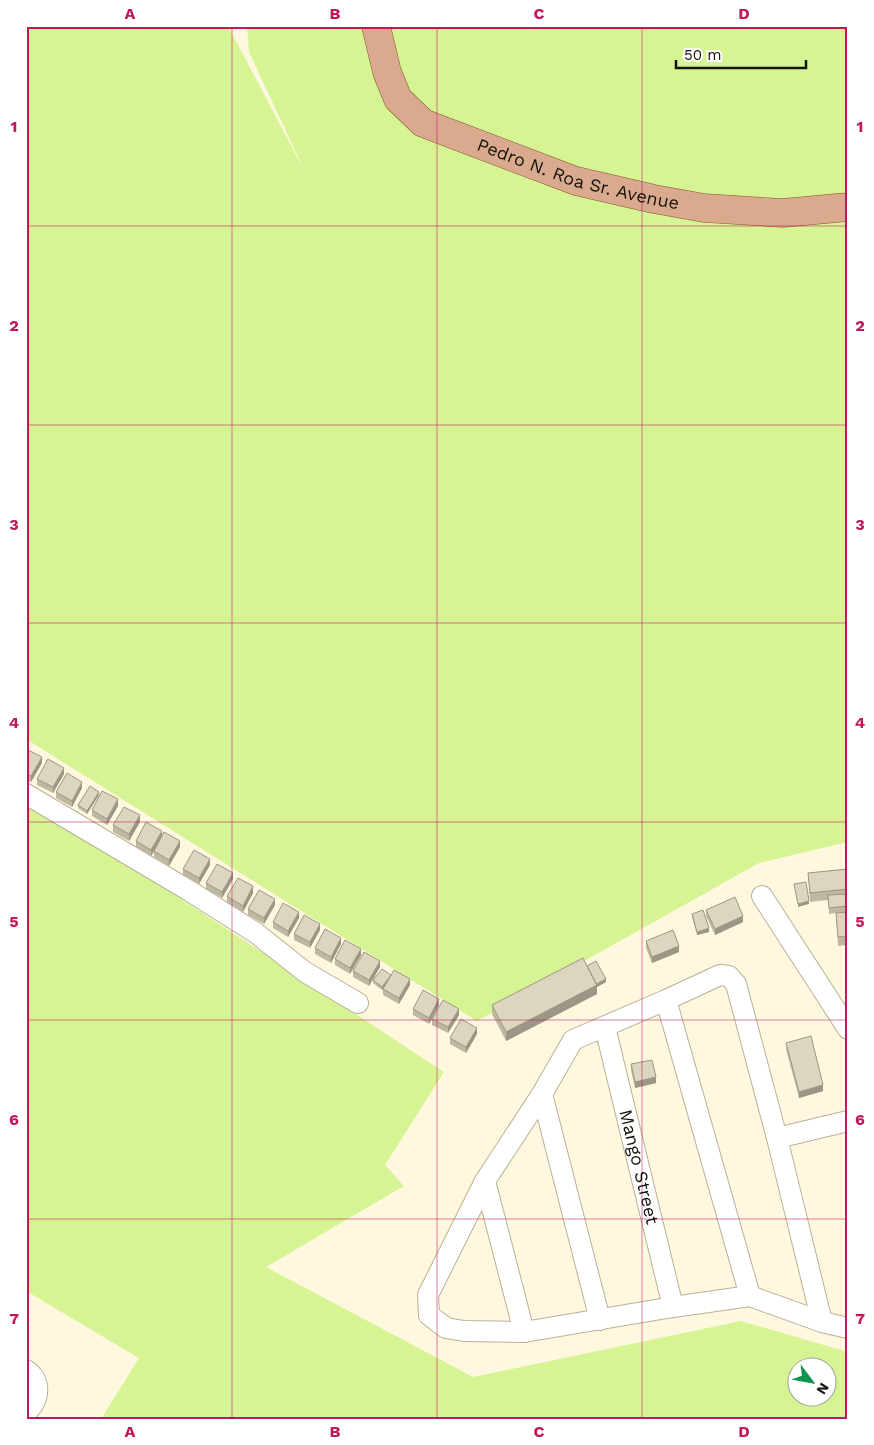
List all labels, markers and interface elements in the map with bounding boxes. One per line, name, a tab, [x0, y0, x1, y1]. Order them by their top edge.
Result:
text: A	[125, 4, 136, 23]
text: B	[330, 4, 341, 23]
text: C	[534, 4, 545, 23]
text: D	[738, 4, 750, 23]
scale bar	[676, 38, 806, 70]
text: 50 m	[684, 46, 721, 64]
text: 1	[11, 117, 17, 136]
text: 1	[857, 117, 863, 136]
street label: Pedro N. Roa Sr. Avenue	[474, 134, 681, 213]
text: 2	[9, 316, 19, 335]
text: 2	[855, 316, 865, 335]
text: 3	[9, 515, 19, 534]
text: 3	[855, 515, 865, 534]
text: 4	[9, 713, 19, 732]
text: 4	[855, 713, 865, 732]
text: 5	[9, 912, 19, 931]
text: 5	[855, 912, 865, 931]
street label: Mango Street	[615, 1107, 664, 1227]
text: 6	[9, 1110, 19, 1129]
text: 6	[855, 1110, 865, 1129]
text: 7	[9, 1309, 19, 1328]
text: 7	[855, 1309, 865, 1328]
north arrow	[786, 1358, 836, 1408]
text: N	[813, 1380, 833, 1398]
text: A	[125, 1422, 136, 1441]
text: B	[330, 1422, 341, 1441]
text: C	[534, 1422, 545, 1441]
text: D	[738, 1422, 750, 1441]

